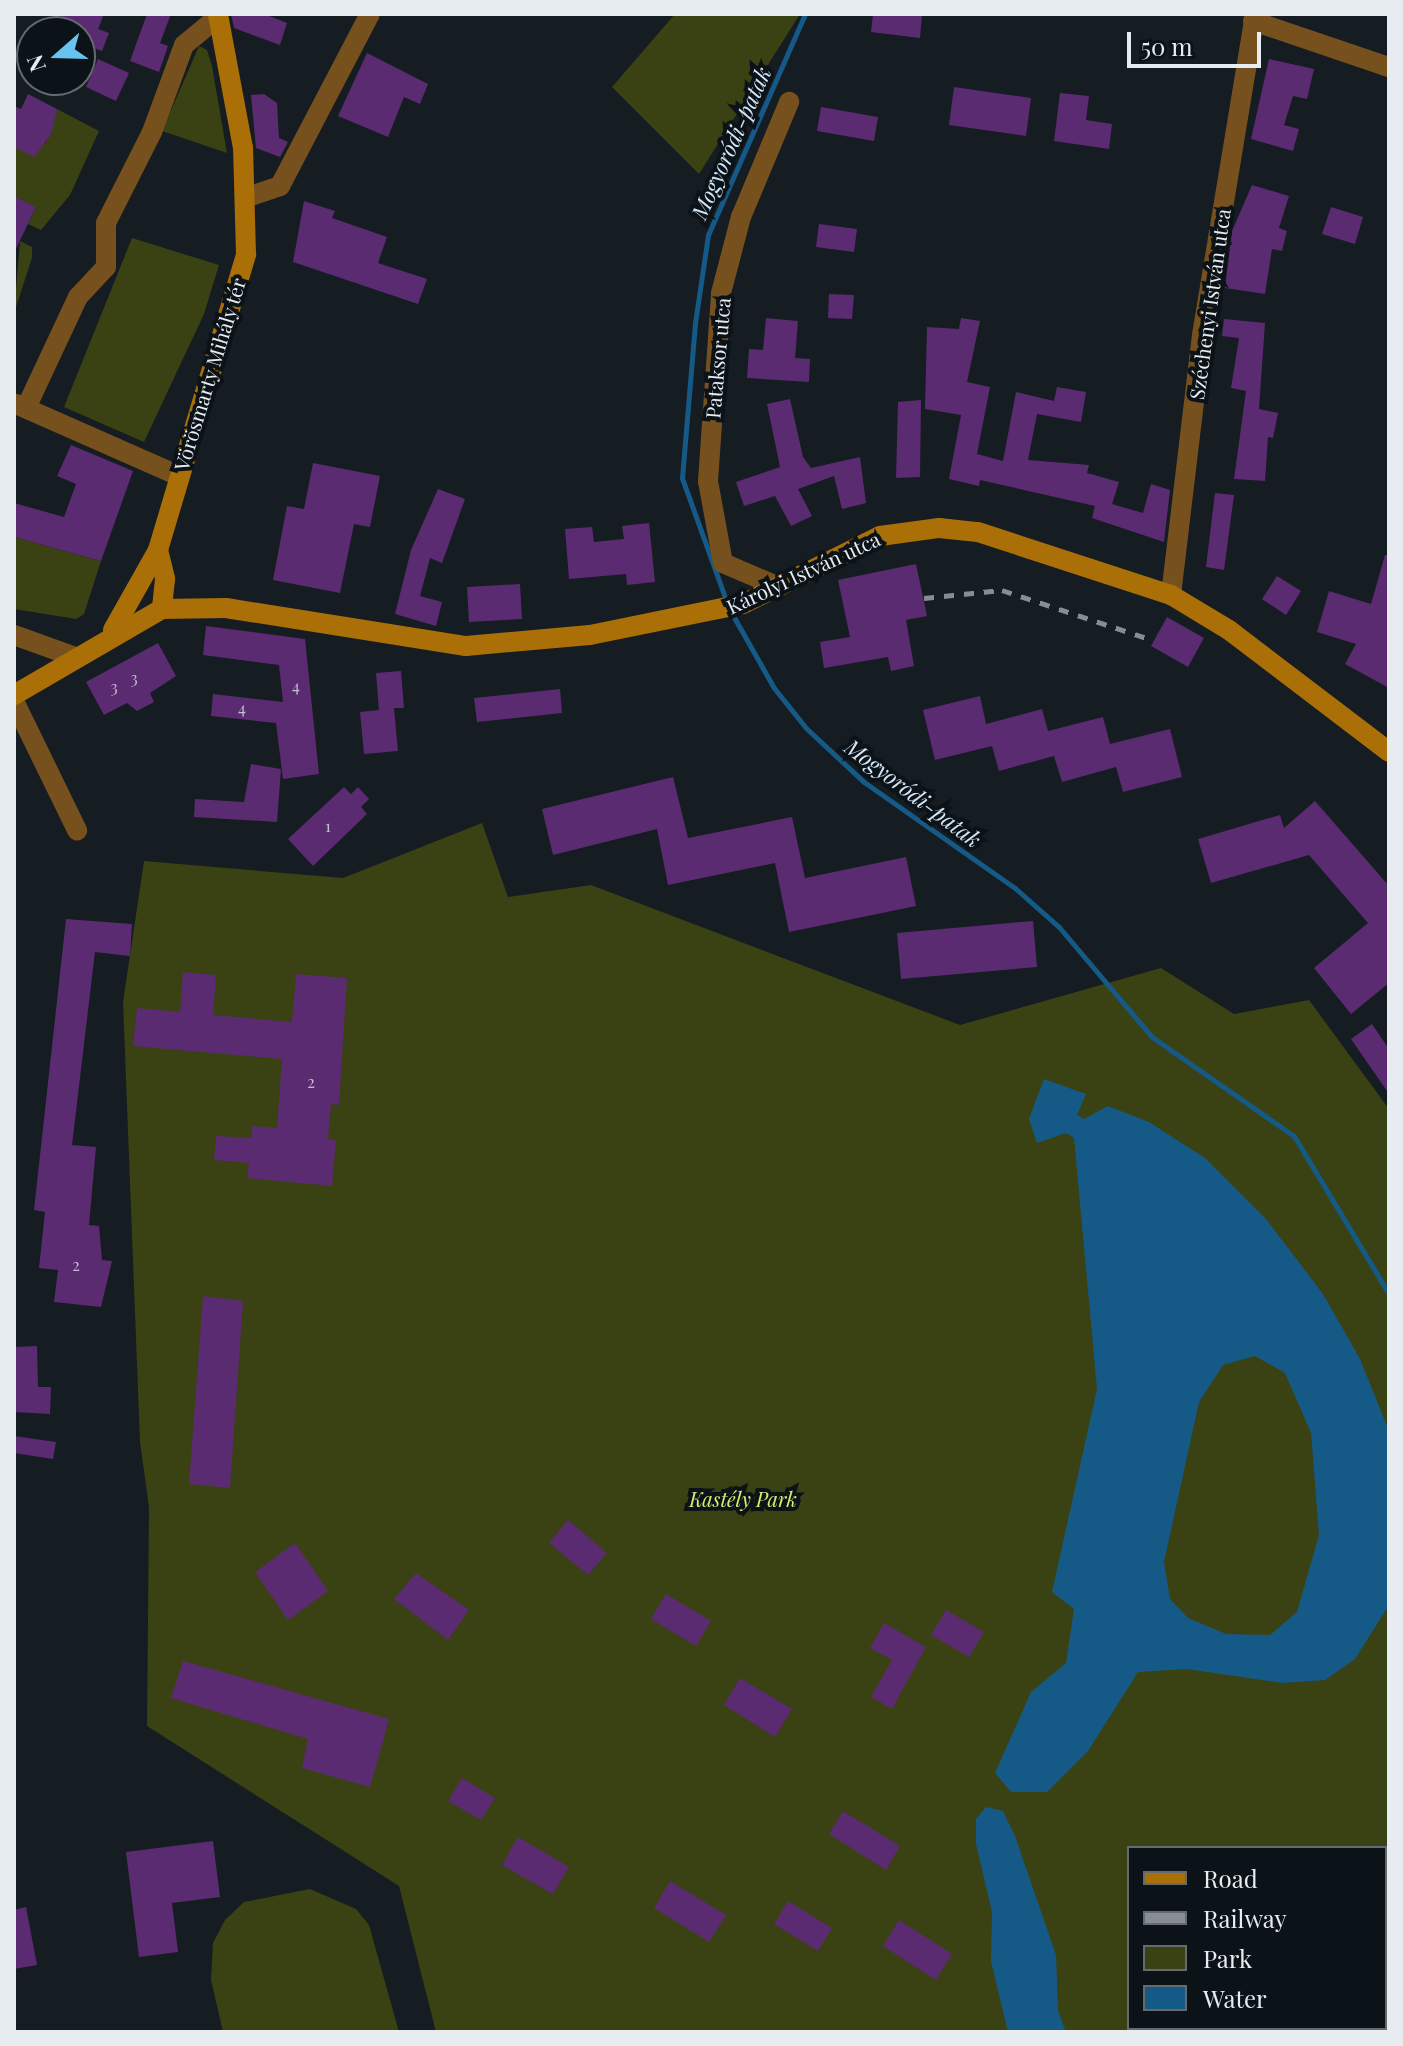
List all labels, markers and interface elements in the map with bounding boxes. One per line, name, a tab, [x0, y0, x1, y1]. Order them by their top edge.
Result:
north arrow	[16, 16, 96, 96]
scale bar	[1131, 16, 1265, 66]
text: 50 m	[1141, 30, 1193, 62]
text: N	[19, 51, 52, 76]
water label: Mogyoródi-patak	[686, 63, 776, 223]
street label: Széchenyi István utca	[1184, 207, 1234, 401]
street label: Vörösmarty Mihály tér	[168, 274, 250, 474]
street label: Pataksor utca	[700, 296, 734, 420]
street label: Károlyi István utca	[722, 526, 884, 618]
house number: 3	[130, 668, 138, 688]
house number: 4	[292, 676, 300, 696]
house number: 3	[110, 677, 118, 697]
house number: 4	[238, 698, 246, 718]
water label: Mogyoródi-patak	[840, 733, 986, 853]
house number: 1	[325, 816, 331, 836]
house number: 2	[307, 1072, 315, 1092]
house number: 2	[72, 1255, 80, 1275]
park label: Kastély Park	[689, 1486, 797, 1510]
legend	[1127, 1846, 1387, 2030]
text: Road	[1203, 1862, 1258, 1894]
text: Railway	[1203, 1902, 1287, 1934]
text: Park	[1203, 1942, 1252, 1974]
text: Water	[1203, 1982, 1267, 2014]

